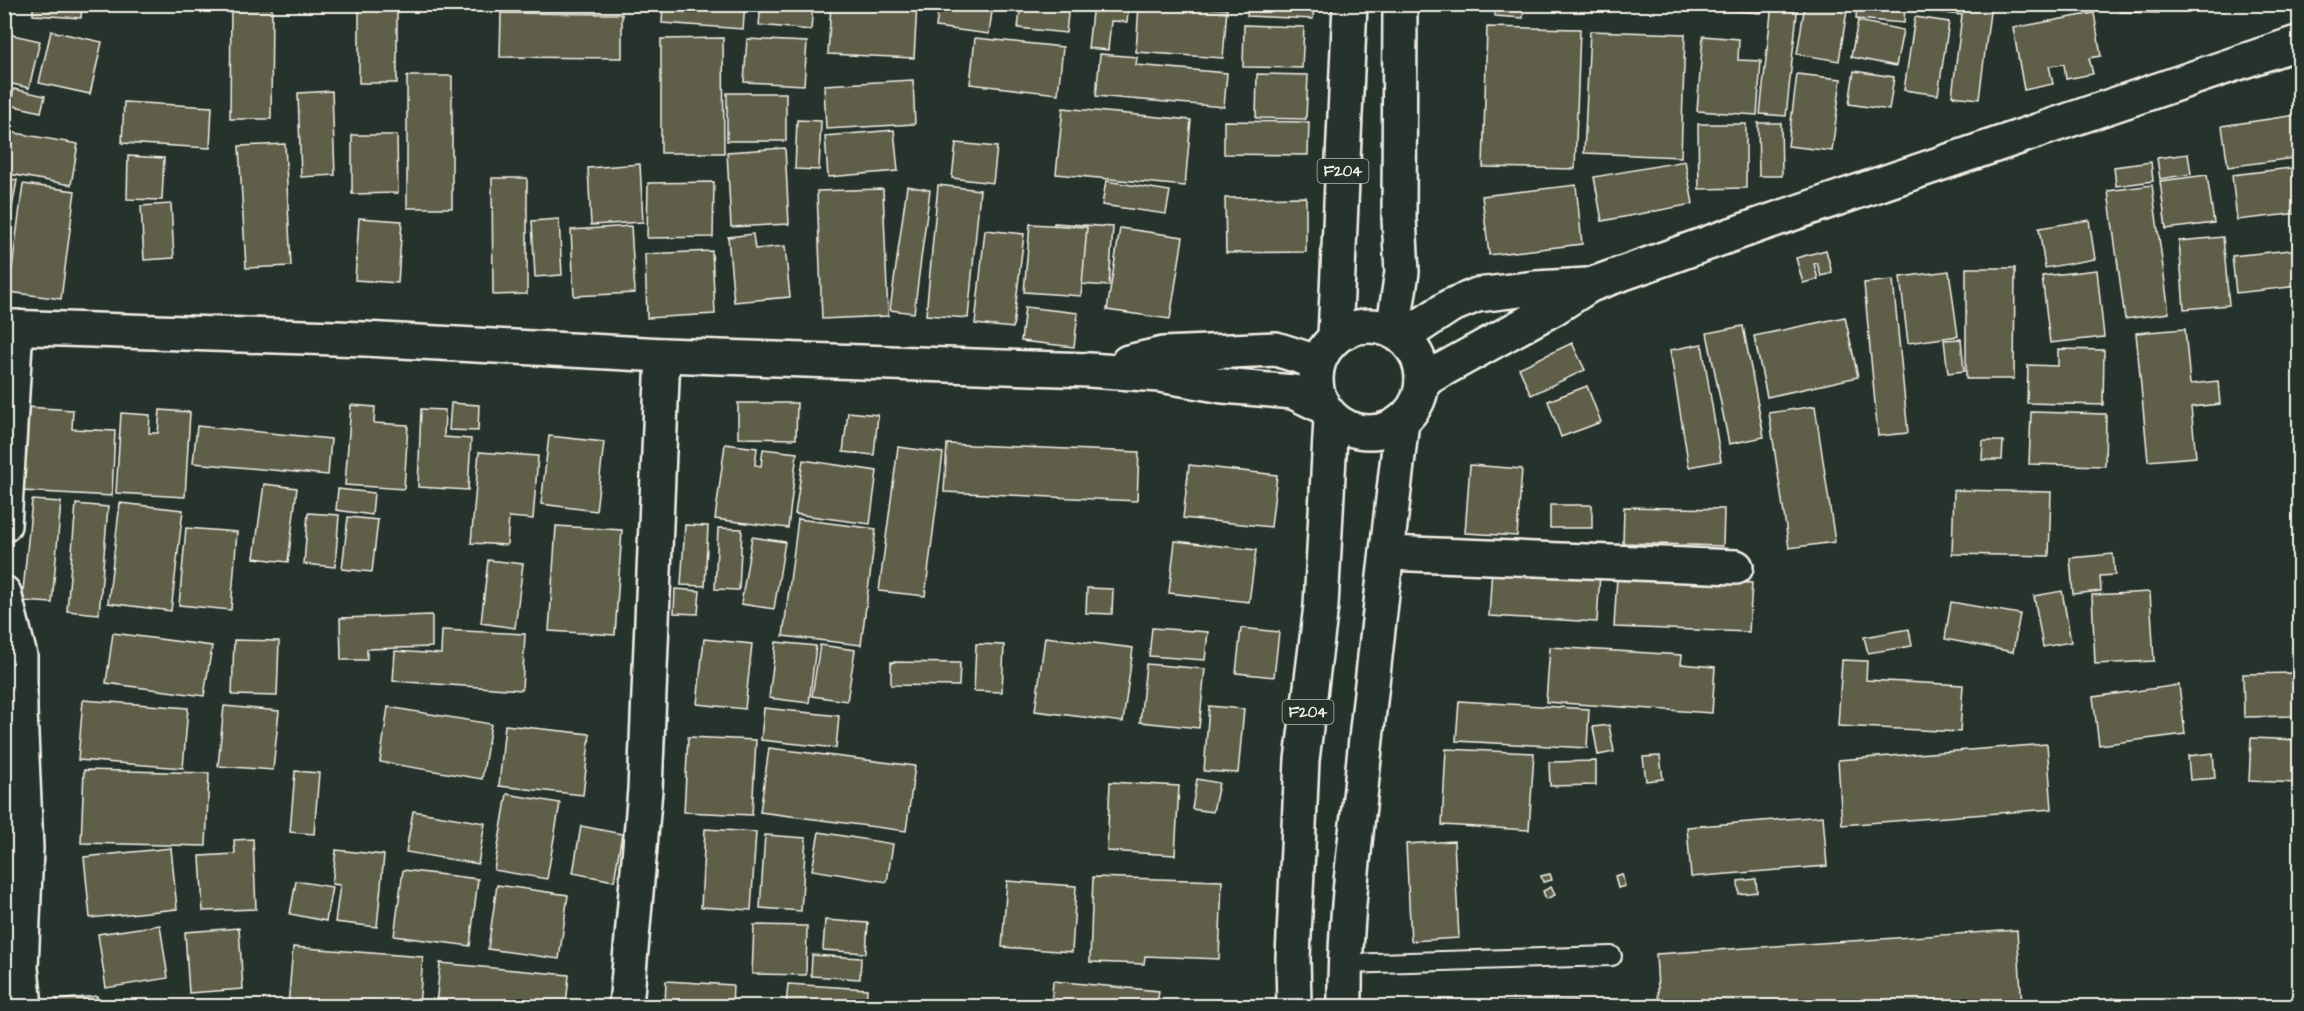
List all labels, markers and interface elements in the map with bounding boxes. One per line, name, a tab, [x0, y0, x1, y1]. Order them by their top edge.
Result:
road number: F204	[1318, 159, 1368, 183]
road number: F204	[1282, 700, 1334, 724]

